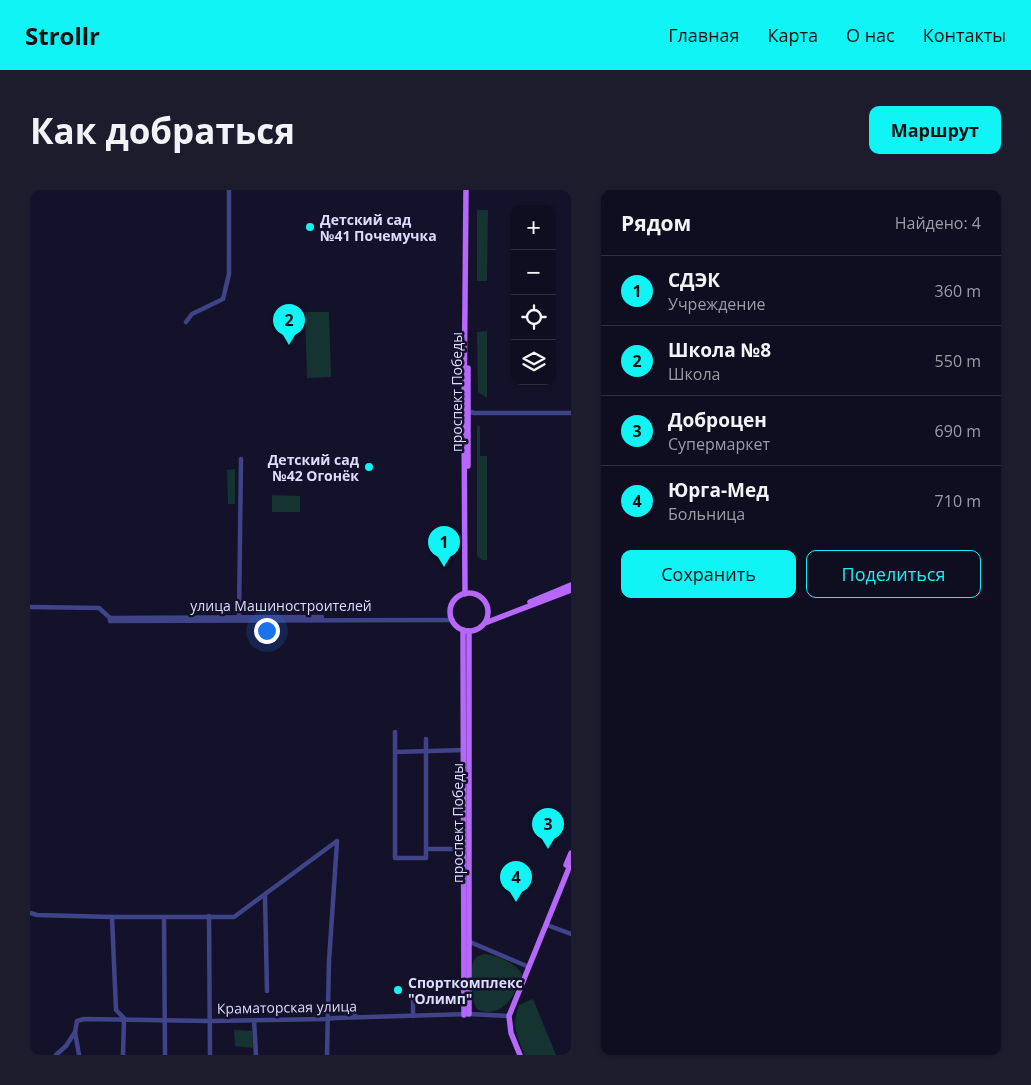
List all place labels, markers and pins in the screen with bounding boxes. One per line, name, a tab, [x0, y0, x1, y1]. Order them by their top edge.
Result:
place label: Детский сад №41 Почемучка	[320, 210, 437, 245]
marker: Детский сад №41 Почемучка	[304, 221, 316, 233]
pin: 2	[273, 304, 305, 345]
place label: Детский сад №42 Огонёк	[268, 450, 360, 485]
marker: Детский сад №42 Огонёк	[363, 461, 375, 473]
pin: 1	[428, 526, 460, 567]
pin: 3	[532, 808, 564, 849]
pin: 4	[500, 861, 532, 902]
place label: Спорткомплекс "Олимп"	[408, 973, 523, 1008]
marker: Спорткомплекс "Олимп"	[392, 984, 404, 996]

